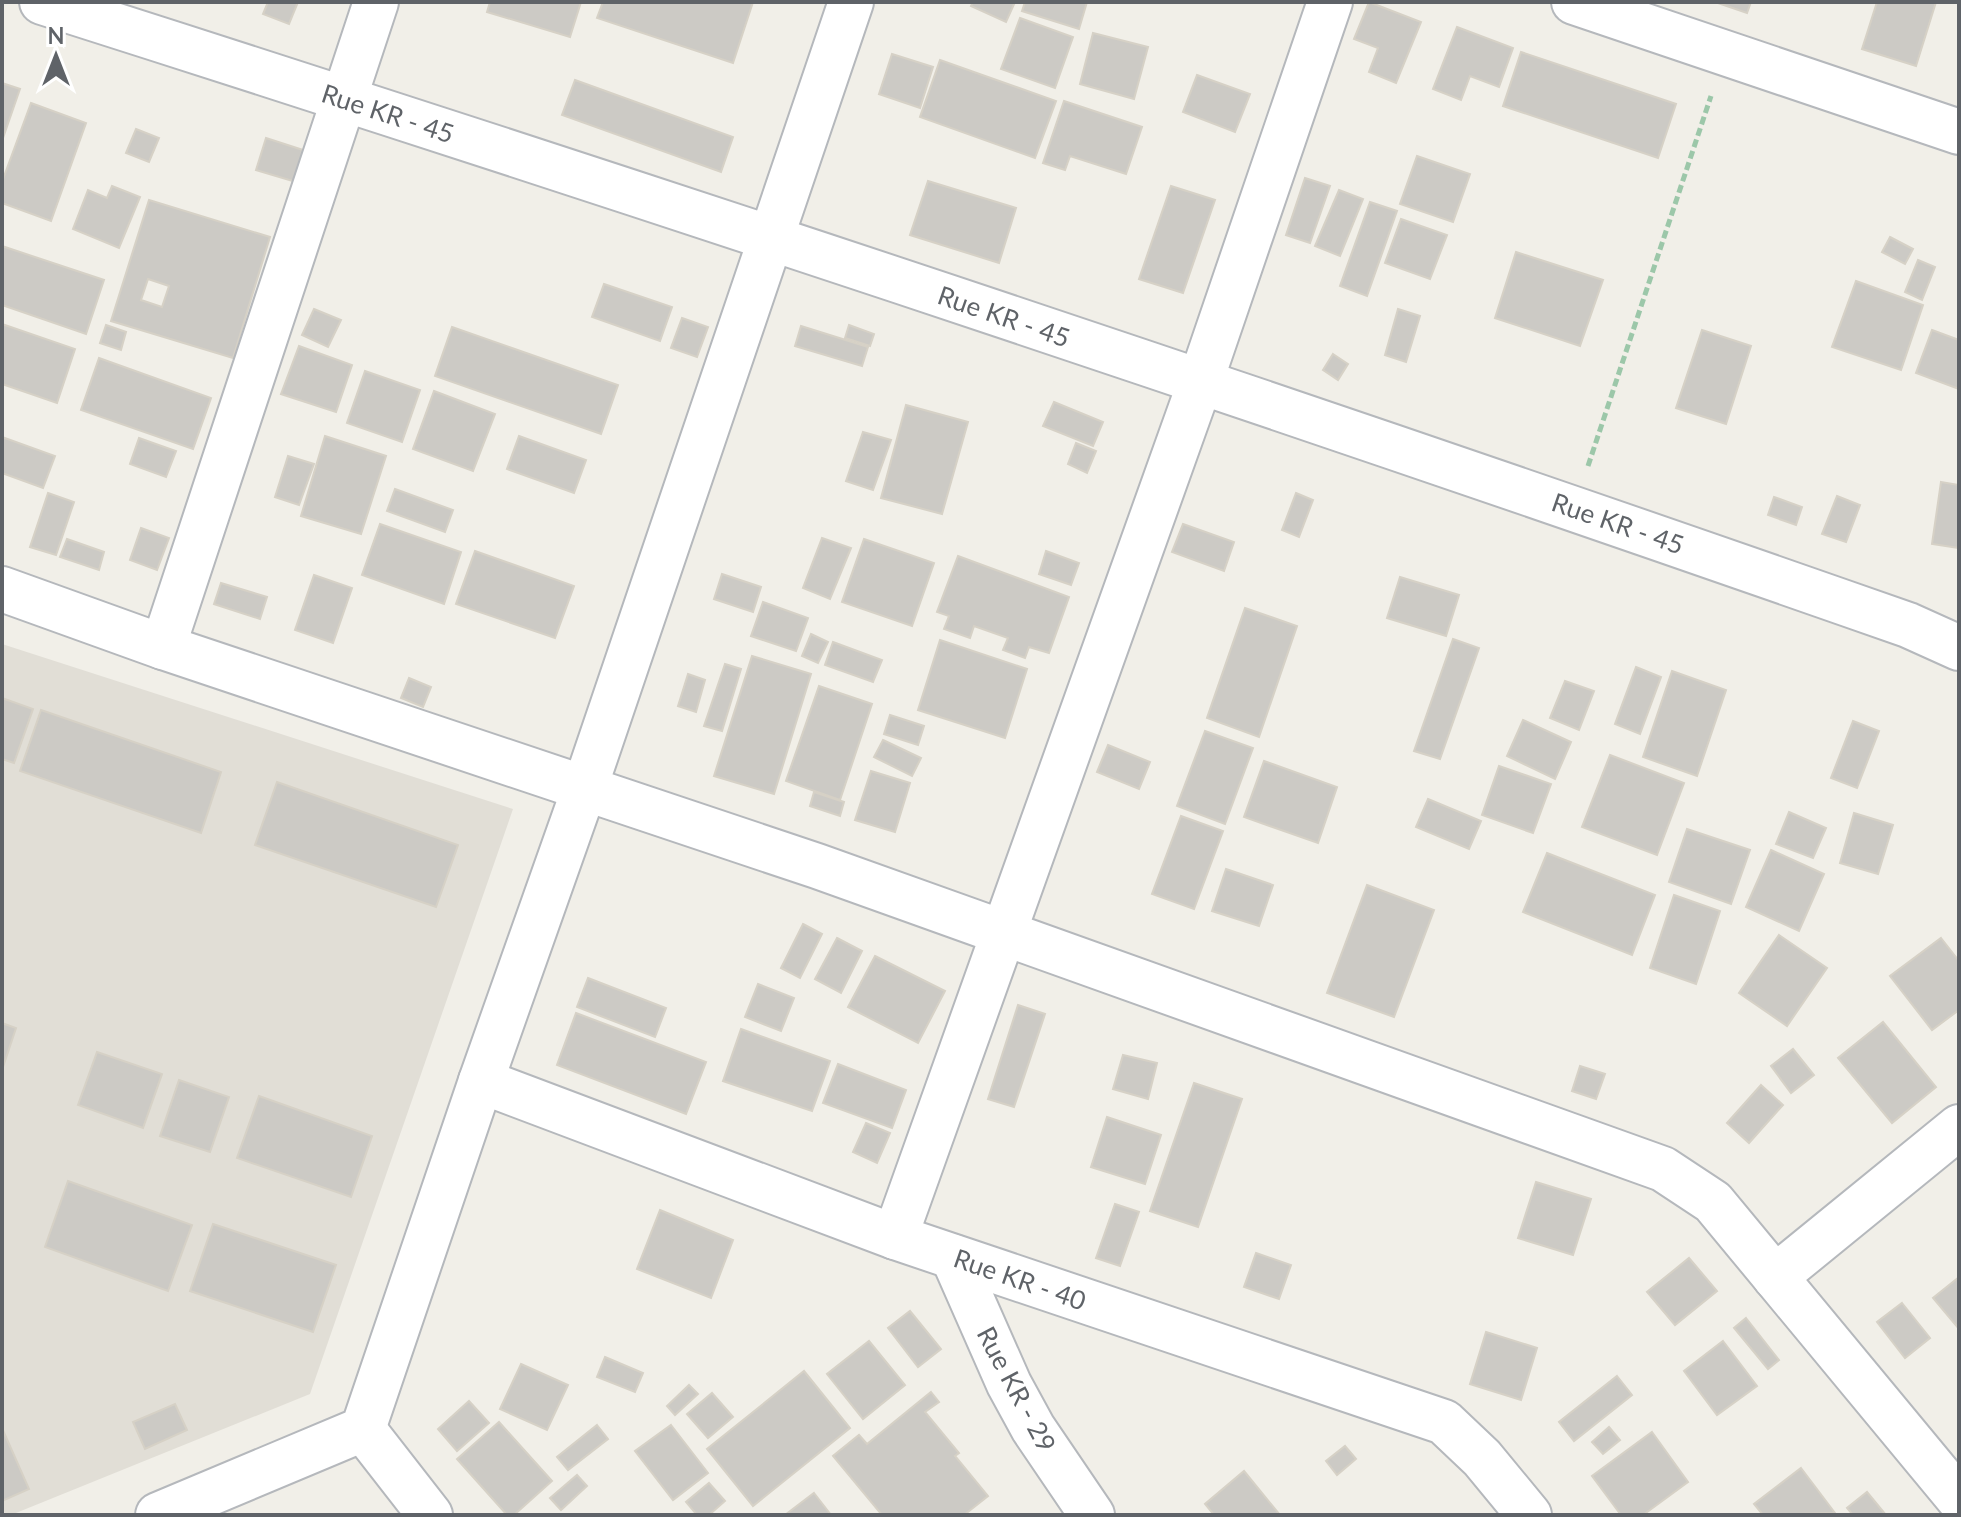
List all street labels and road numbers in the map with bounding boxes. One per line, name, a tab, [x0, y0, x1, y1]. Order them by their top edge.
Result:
street label: Rue KR - 45	[318, 77, 458, 149]
street label: Rue KR - 45	[934, 279, 1074, 353]
street label: Rue KR - 45	[1548, 486, 1688, 560]
street label: Rue KR - 40	[950, 1242, 1090, 1316]
street label: Rue KR - 29	[971, 1321, 1063, 1457]

